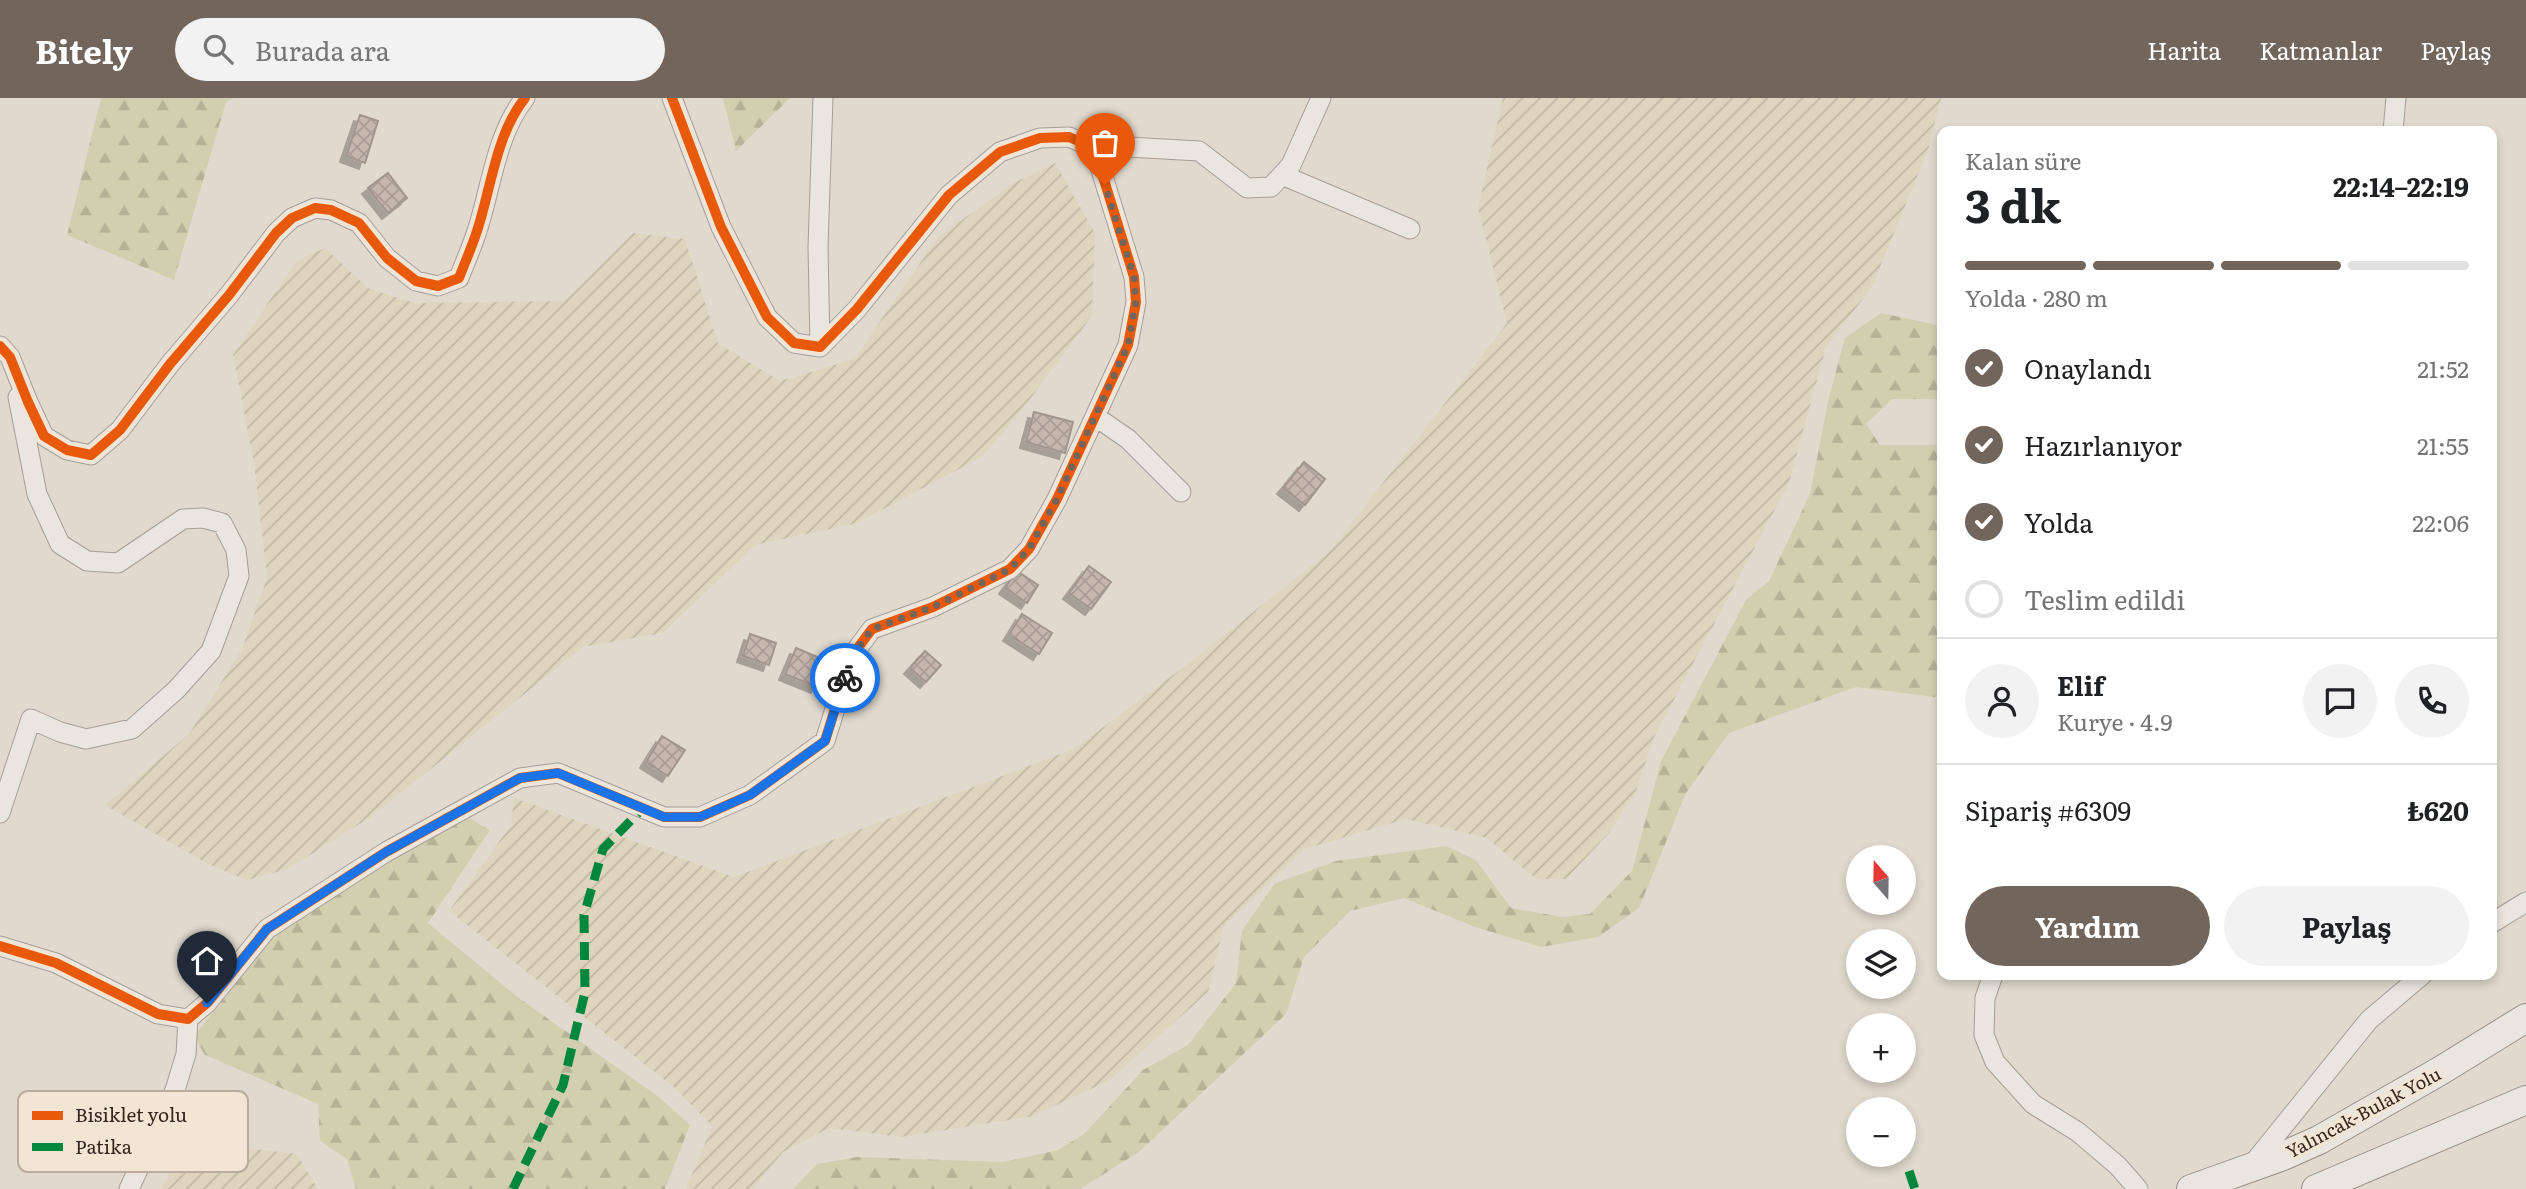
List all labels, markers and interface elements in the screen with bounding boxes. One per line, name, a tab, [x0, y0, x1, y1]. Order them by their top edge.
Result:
search box	[175, 18, 665, 81]
text: Bitely	[35, 25, 133, 74]
icon: search	[199, 30, 237, 68]
text: Burada ara	[255, 30, 390, 69]
text: Harita	[2147, 32, 2221, 67]
text: Katmanlar	[2259, 32, 2382, 67]
text: Paylaş	[2420, 32, 2491, 67]
pin	[1075, 113, 1135, 185]
icon: bag	[1086, 124, 1124, 162]
text: Kalan süre	[1965, 143, 2082, 177]
text: 22:14–22:19	[2333, 166, 2469, 205]
text: 3 dk	[1965, 169, 2061, 237]
text: Yolda · 280 m	[1965, 280, 2108, 314]
text: Onaylandı	[2024, 348, 2152, 387]
icon: check	[1965, 349, 2003, 387]
text: 21:52	[2417, 351, 2469, 385]
text: Hazırlanıyor	[2024, 425, 2182, 464]
icon: check	[1965, 426, 2003, 464]
text: 21:55	[2417, 428, 2469, 462]
text: Yolda	[2024, 502, 2093, 541]
icon: check	[1965, 503, 2003, 541]
text: 22:06	[2412, 505, 2469, 539]
text: Teslim edildi	[2024, 579, 2185, 618]
courier	[810, 643, 880, 713]
icon: bike	[826, 659, 864, 697]
button: person	[1965, 664, 2039, 738]
button: chat	[2303, 664, 2377, 738]
button: phone	[2395, 664, 2469, 738]
text: Elif	[2057, 665, 2104, 704]
text: Kurye · 4.9	[2057, 704, 2173, 738]
text: Sipariş #6309	[1965, 790, 2131, 829]
text: ₺620	[2407, 790, 2469, 829]
north arrow	[1846, 845, 1916, 915]
map controls	[1846, 845, 1916, 1167]
button: Yardım	[1965, 886, 2210, 966]
button: Paylaş	[2224, 886, 2469, 966]
button: layers	[1846, 929, 1916, 999]
pin	[177, 931, 237, 1003]
icon: home	[188, 942, 226, 980]
button: +	[1846, 1013, 1916, 1083]
street label: Yalıncak-Bulak Yolu	[2281, 1060, 2445, 1164]
legend	[18, 1091, 248, 1172]
button: −	[1846, 1097, 1916, 1167]
text: Bisiklet yolu	[75, 1100, 187, 1128]
text: Patika	[75, 1132, 133, 1160]

